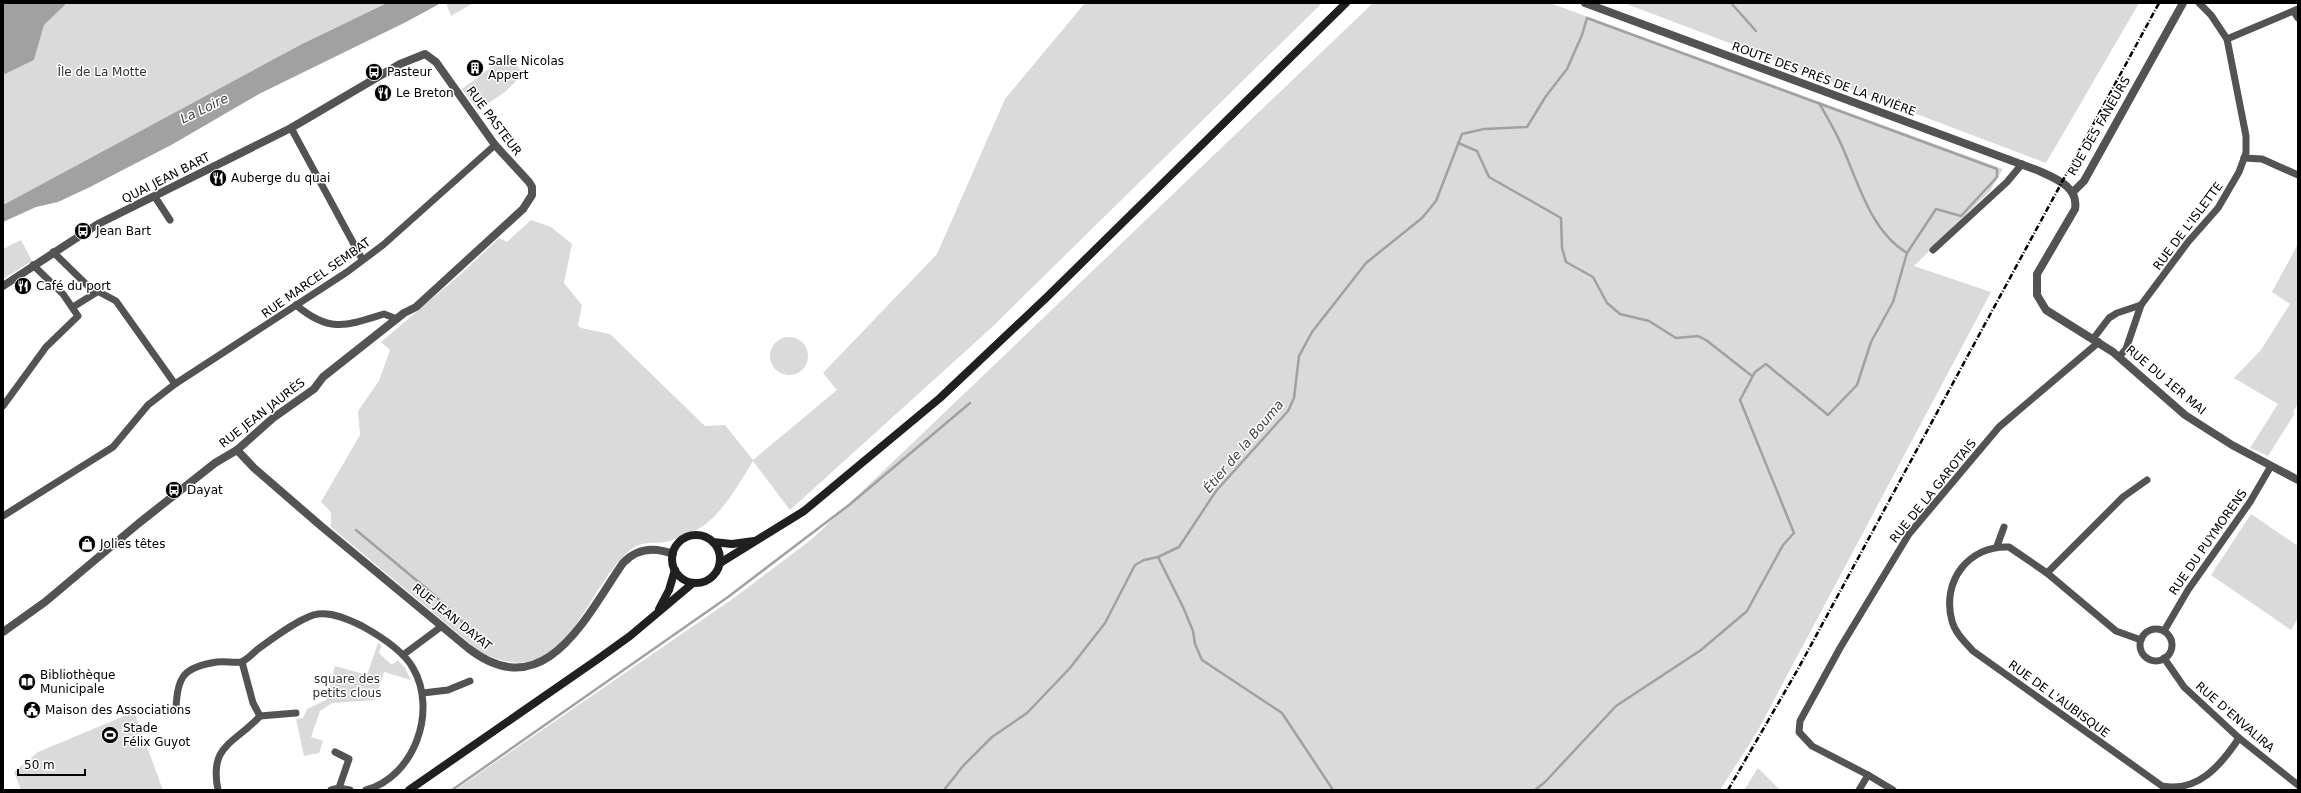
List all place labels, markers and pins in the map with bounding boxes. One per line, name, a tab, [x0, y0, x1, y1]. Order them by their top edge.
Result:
place label: Salle Nicolas Appert	[488, 54, 564, 82]
building icon: Salle Nicolas Appert	[465, 58, 485, 78]
bus stop icon: Pasteur	[364, 62, 384, 82]
place label: Pasteur	[387, 65, 432, 79]
restaurant icon: Le Breton	[373, 83, 393, 103]
place label: Le Breton	[396, 86, 454, 100]
restaurant icon: Auberge du quai	[208, 168, 228, 188]
place label: Auberge du quai	[231, 171, 330, 185]
bus stop icon: Jean Bart	[73, 221, 93, 241]
place label: Jean Bart	[95, 224, 151, 238]
restaurant icon: Café du port	[13, 276, 33, 296]
place label: Café du port	[36, 279, 111, 293]
bus stop icon: Dayat	[164, 480, 184, 500]
place label: Dayat	[187, 483, 223, 497]
shop icon: Jolies têtes	[77, 534, 97, 554]
place label: Jolies têtes	[99, 537, 165, 551]
place label: Bibliothèque Municipale	[40, 668, 116, 696]
library icon: Bibliothèque Municipale	[17, 672, 37, 692]
public building icon: Maison des Associations	[22, 700, 42, 720]
place label: Maison des Associations	[45, 703, 191, 717]
place label: Stade Félix Guyot	[123, 721, 191, 749]
sports icon: Stade Félix Guyot	[100, 725, 120, 745]

